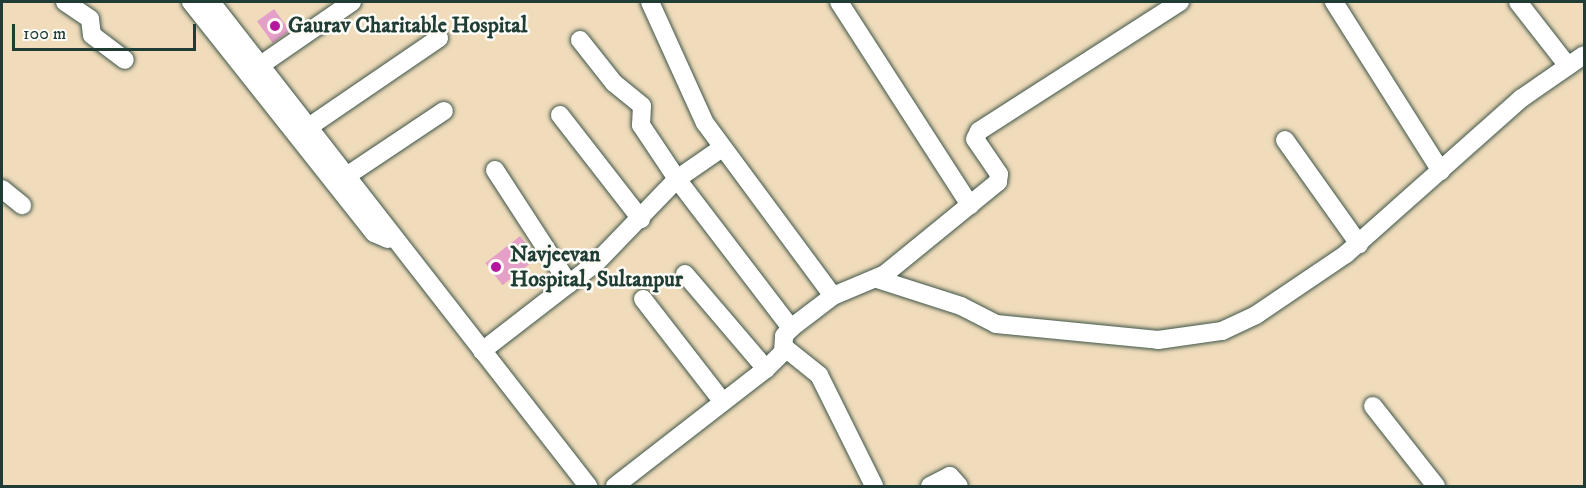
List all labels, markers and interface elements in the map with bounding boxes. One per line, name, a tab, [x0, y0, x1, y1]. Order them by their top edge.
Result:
scale bar	[15, 12, 200, 50]
place label: Gaurav Charitable Hospital	[288, 13, 527, 39]
marker: Gaurav Charitable Hospital	[266, 17, 284, 35]
text: 100 m	[23, 23, 66, 45]
place label: Navjeevan Hospital, Sultanpur	[510, 241, 683, 292]
marker: Navjeevan Hospital, Sultanpur	[487, 258, 505, 276]

